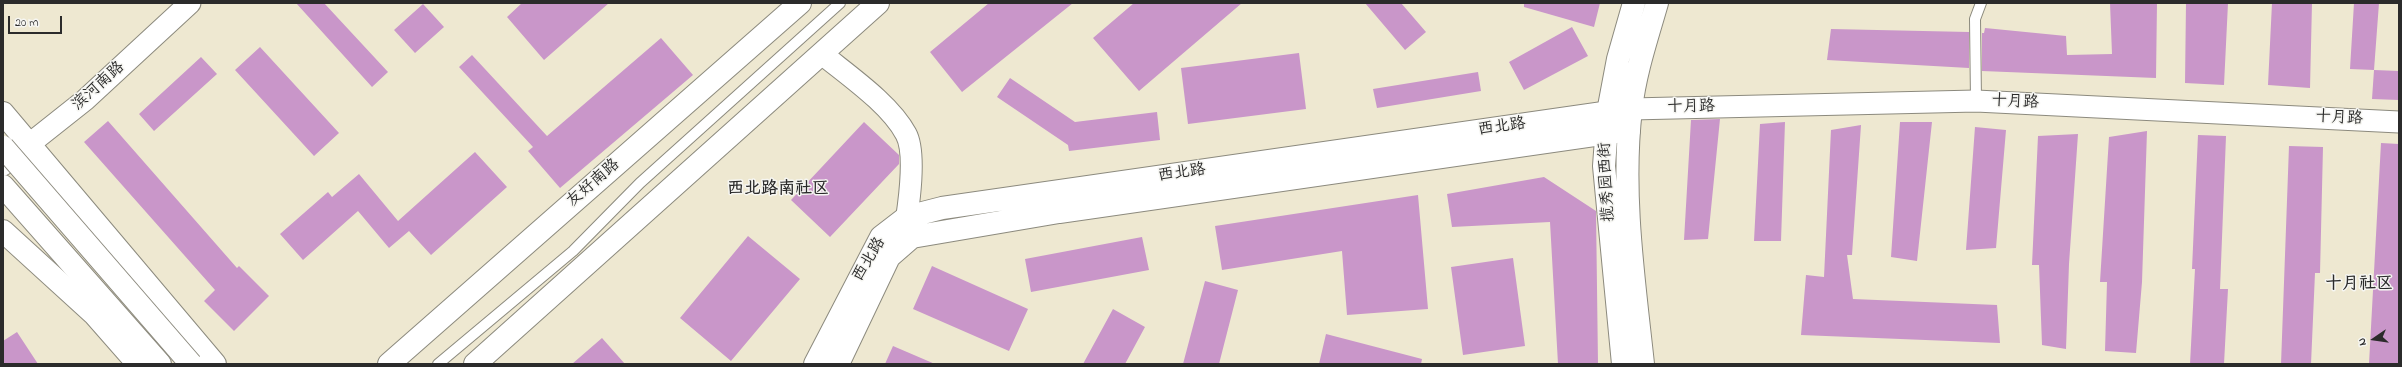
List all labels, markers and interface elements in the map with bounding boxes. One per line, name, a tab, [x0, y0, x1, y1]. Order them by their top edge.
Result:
scale bar	[10, 8, 64, 34]
text: 20 m	[15, 14, 38, 32]
street label: 滨河南路	[69, 58, 129, 116]
street label: 十月路	[1991, 92, 2039, 114]
street label: 十月路	[1667, 98, 1715, 118]
street label: 十月路	[2315, 108, 2363, 130]
street label: 西北路	[1477, 115, 1527, 141]
street label: 揽秀园西街	[1596, 142, 1620, 222]
street label: 友好南路	[564, 156, 624, 212]
street label: 西北路	[1157, 161, 1207, 187]
district label: 西北路南社区	[727, 180, 829, 200]
street label: 西北路	[849, 234, 891, 286]
district label: 十月社区	[2325, 275, 2393, 295]
north arrow	[2354, 319, 2394, 359]
text: N	[2354, 336, 2371, 347]

